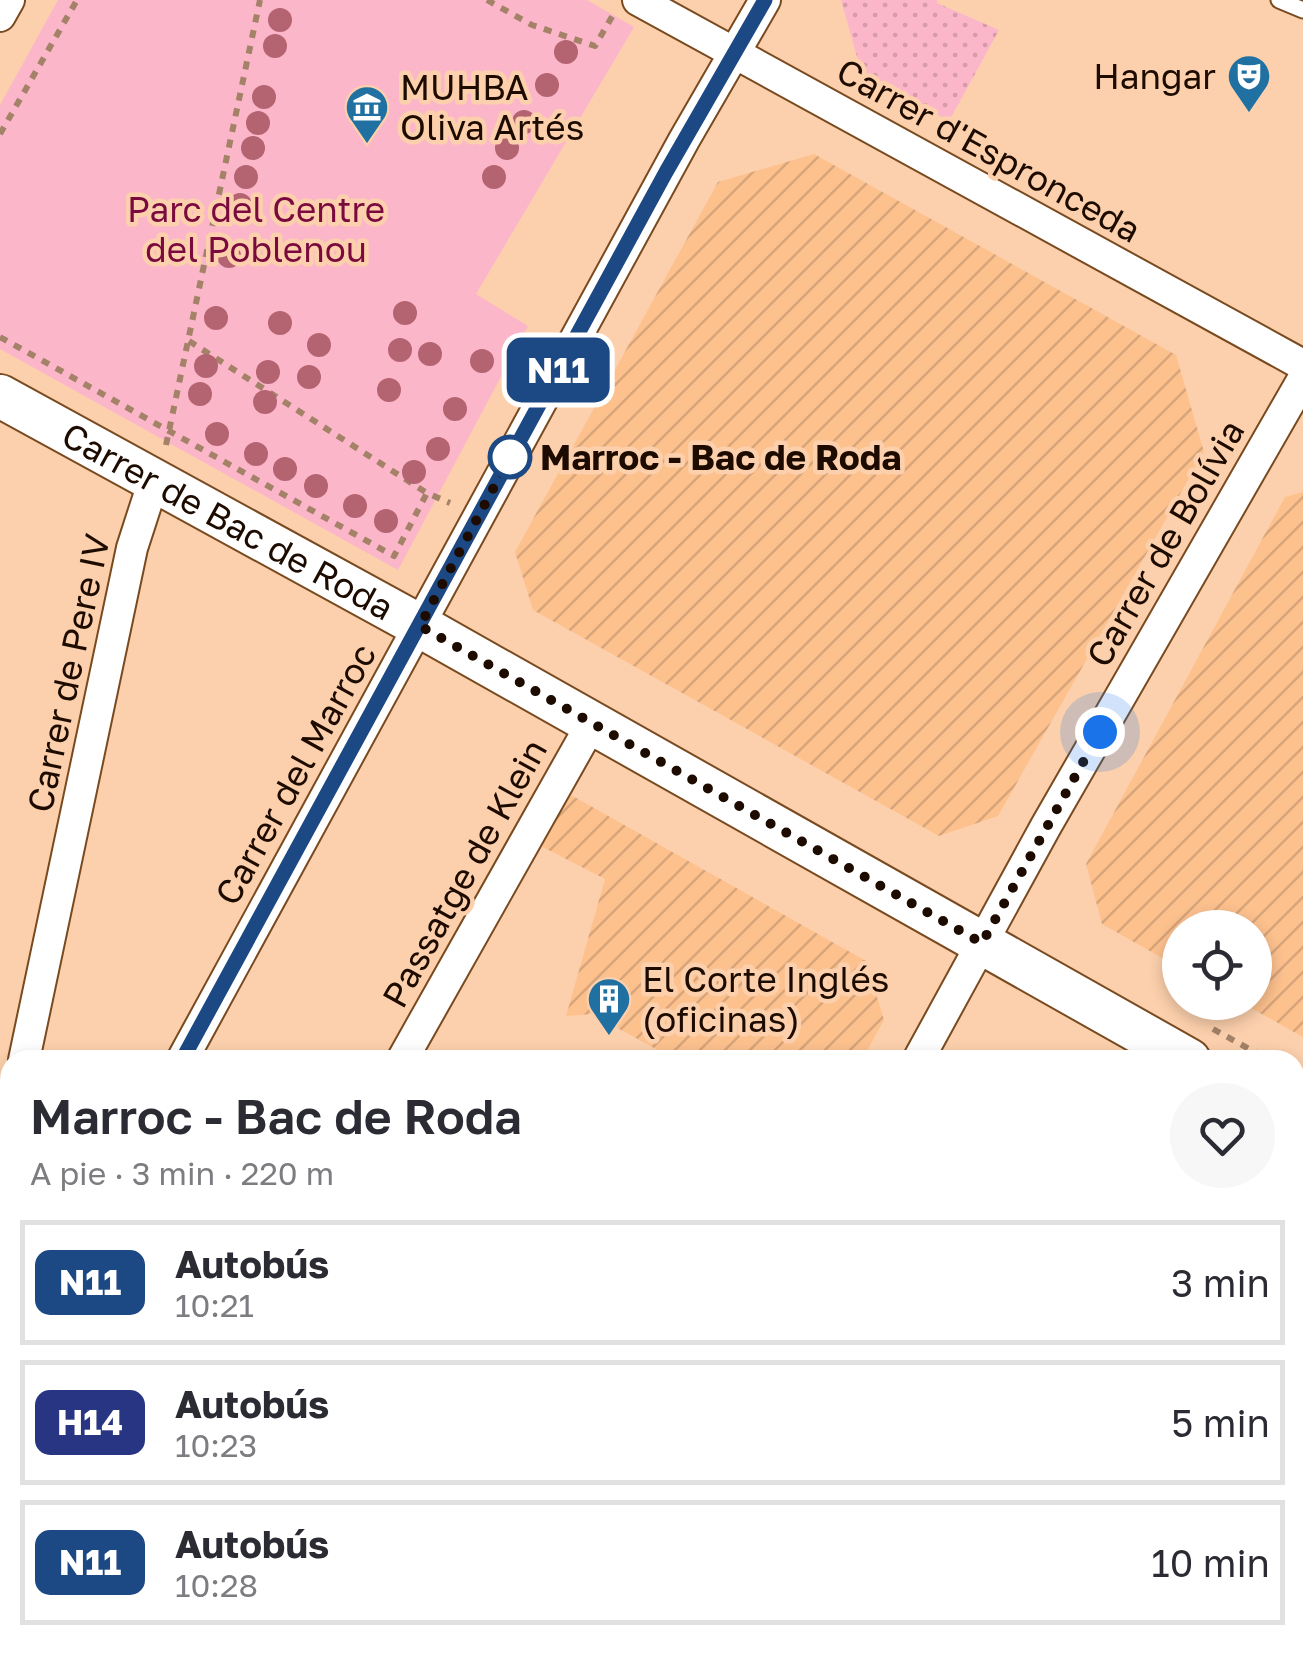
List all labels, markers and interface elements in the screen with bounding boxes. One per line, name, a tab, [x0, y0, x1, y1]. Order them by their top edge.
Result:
street label: Carrer d'Espronceda	[830, 49, 1148, 251]
theatre icon: Hangar	[1226, 53, 1272, 114]
place label: Hangar	[1093, 55, 1216, 97]
place label: MUHBA Oliva Artés	[400, 66, 584, 148]
museum icon: MUHBA Oliva Artés	[344, 84, 390, 145]
park label: Parc del Centre del Poblenou	[127, 188, 385, 270]
line badge: N11	[500, 338, 616, 402]
text: N11	[527, 349, 589, 391]
street label: Carrer de Bolívia	[1077, 412, 1253, 674]
street label: Carrer de Bac de Roda	[55, 413, 401, 628]
marker: Marroc - Bac de Roda	[489, 436, 531, 478]
place label: Marroc - Bac de Roda	[540, 436, 902, 478]
street label: Carrer de Pere IV	[18, 530, 118, 816]
street label: Carrer del Marroc	[206, 636, 384, 912]
your location	[1075, 707, 1125, 757]
street label: Passatge de Klein	[373, 732, 555, 1014]
map controls	[1162, 910, 1272, 1020]
button: locate	[1162, 910, 1272, 1020]
place label: El Corte Inglés (oficinas)	[642, 958, 889, 1040]
building icon: El Corte Inglés (oficinas)	[586, 976, 632, 1037]
button: heart	[1170, 1083, 1275, 1188]
text: Marroc - Bac de Roda	[30, 1087, 522, 1145]
text: A pie · 3 min · 220 m	[30, 1154, 334, 1192]
text: Autobús	[175, 1241, 329, 1286]
text: 3 min	[1171, 1260, 1270, 1305]
text: N11	[59, 1261, 121, 1303]
text: 10:21	[175, 1286, 254, 1324]
text: Autobús	[175, 1381, 329, 1426]
text: 5 min	[1171, 1400, 1270, 1445]
text: H14	[57, 1401, 123, 1443]
text: 10:23	[175, 1426, 257, 1464]
text: Autobús	[175, 1521, 329, 1566]
text: 10 min	[1151, 1540, 1270, 1585]
text: N11	[59, 1541, 121, 1583]
text: 10:28	[175, 1566, 258, 1604]

